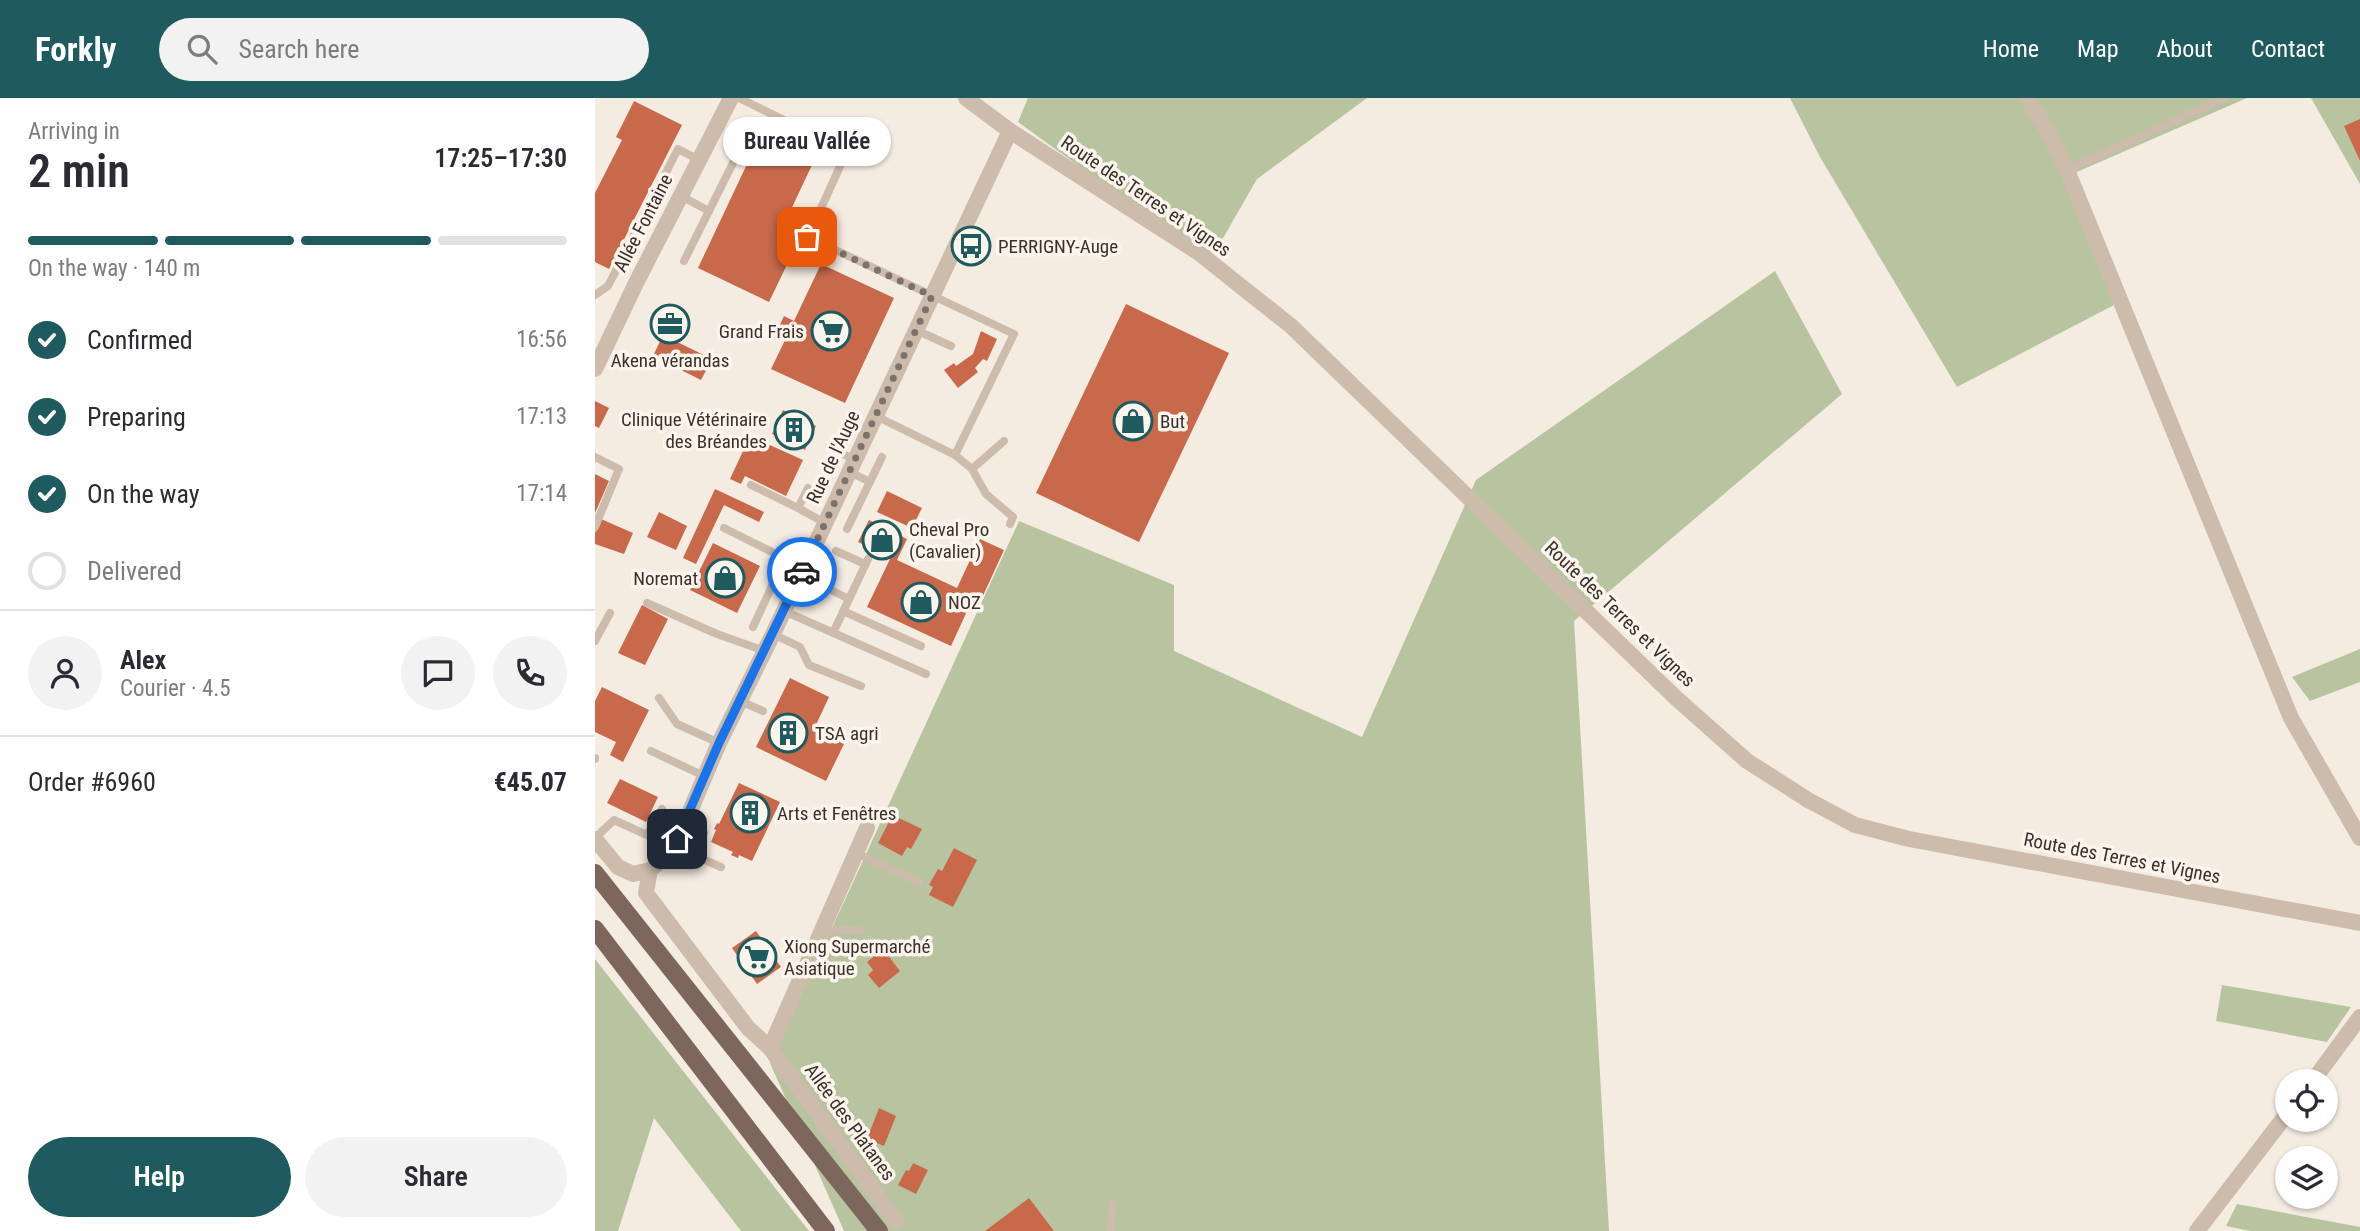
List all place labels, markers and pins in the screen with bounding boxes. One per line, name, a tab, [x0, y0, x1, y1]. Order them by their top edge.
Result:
callout: Bureau Vallée	[723, 118, 891, 167]
pin	[777, 207, 837, 267]
bus stop icon: PERRIGNY-Auge	[950, 225, 992, 267]
place label: PERRIGNY-Auge	[998, 235, 1118, 258]
office icon: Akena vérandas	[649, 303, 691, 345]
supermarket icon: Grand Frais	[810, 310, 852, 352]
place label: Grand Frais	[719, 320, 804, 343]
place label: Akena vérandas	[611, 349, 729, 372]
shop icon: But	[1112, 400, 1154, 442]
place label: Clinique Vétérinaire des Bréandes	[621, 408, 767, 453]
building icon: Clinique Vétérinaire des Bréandes	[773, 409, 815, 451]
place label: But	[1160, 410, 1185, 433]
place label: Cheval Pro (Cavalier)	[909, 518, 989, 563]
shop icon: Cheval Pro (Cavalier)	[861, 519, 903, 561]
shop icon: Noremat	[704, 557, 746, 599]
place label: Noremat	[633, 567, 698, 590]
shop icon: NOZ	[900, 581, 942, 623]
place label: NOZ	[948, 591, 981, 614]
building icon: TSA agri	[767, 712, 809, 754]
place label: TSA agri	[815, 722, 879, 745]
building icon: Arts et Fenêtres	[729, 792, 771, 834]
place label: Arts et Fenêtres	[777, 802, 897, 825]
pin	[647, 809, 707, 869]
place label: Xiong Supermarché Asiatique	[784, 935, 930, 980]
supermarket icon: Xiong Supermarché Asiatique	[736, 936, 778, 978]

